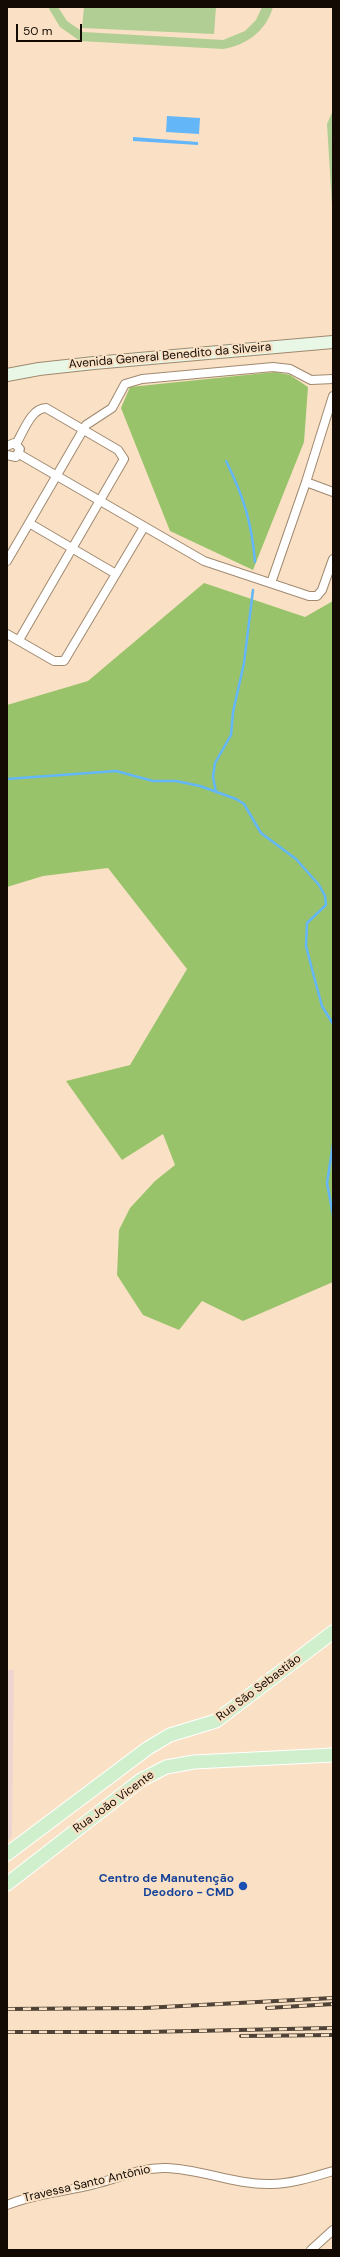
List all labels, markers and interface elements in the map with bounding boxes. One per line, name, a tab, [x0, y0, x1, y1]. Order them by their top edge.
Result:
scale bar	[18, 16, 84, 42]
text: 50 m	[23, 23, 52, 39]
street label: Avenida General Benedito da Silveira	[68, 340, 272, 372]
street label: Rua São Sebastião	[214, 1651, 304, 1725]
street label: Rua João Vicente	[71, 1768, 157, 1836]
place label: Centro de Manutenção Deodoro - CMD	[99, 1872, 234, 1900]
marker: Centro de Manutenção Deodoro - CMD	[237, 1880, 249, 1892]
street label: Travessa Santo Antônio	[22, 2162, 152, 2206]

